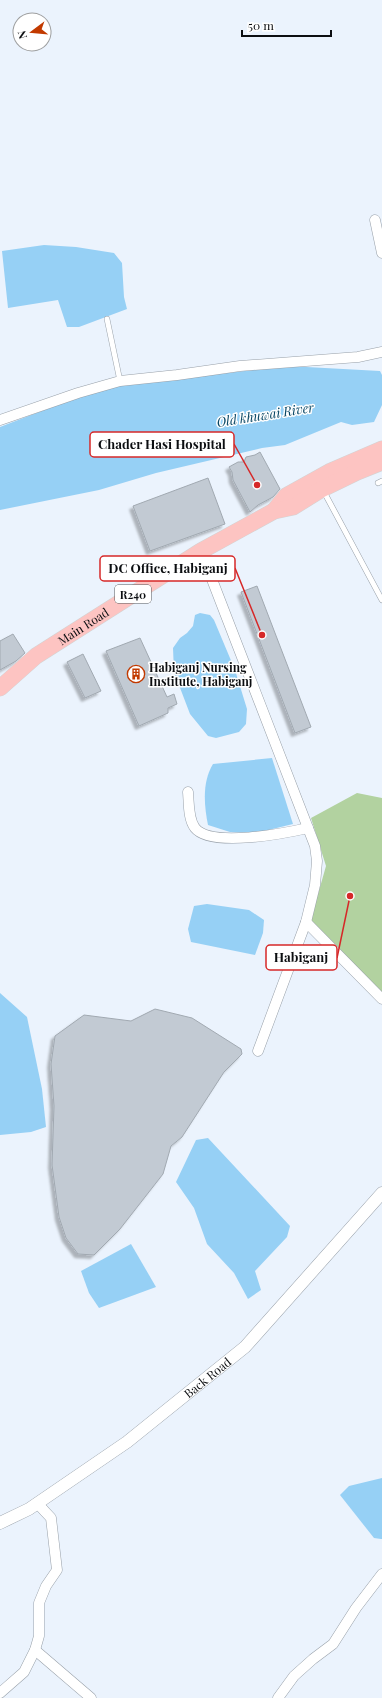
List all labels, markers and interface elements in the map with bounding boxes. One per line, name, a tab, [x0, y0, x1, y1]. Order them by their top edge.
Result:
north arrow	[12, 12, 52, 52]
scale bar	[242, 12, 331, 38]
text: 50 m	[248, 17, 274, 33]
text: N	[14, 29, 30, 41]
water label: Old khuwai River	[215, 398, 315, 430]
callout: Chader Hasi Hospital	[90, 432, 234, 457]
text: Chader Hasi Hospital	[98, 435, 226, 452]
callout: DC Office, Habiganj	[100, 556, 235, 581]
text: DC Office, Habiganj	[108, 559, 228, 576]
road number: R240	[115, 585, 151, 603]
street label: Main Road	[55, 604, 112, 648]
place label: Habiganj Nursing Institute, Habiganj	[149, 659, 252, 689]
building icon: Habiganj Nursing Institute, Habiganj	[126, 664, 146, 684]
callout: Habiganj	[266, 945, 337, 970]
text: Habiganj	[274, 948, 328, 965]
street label: Back Road	[180, 1354, 234, 1401]

